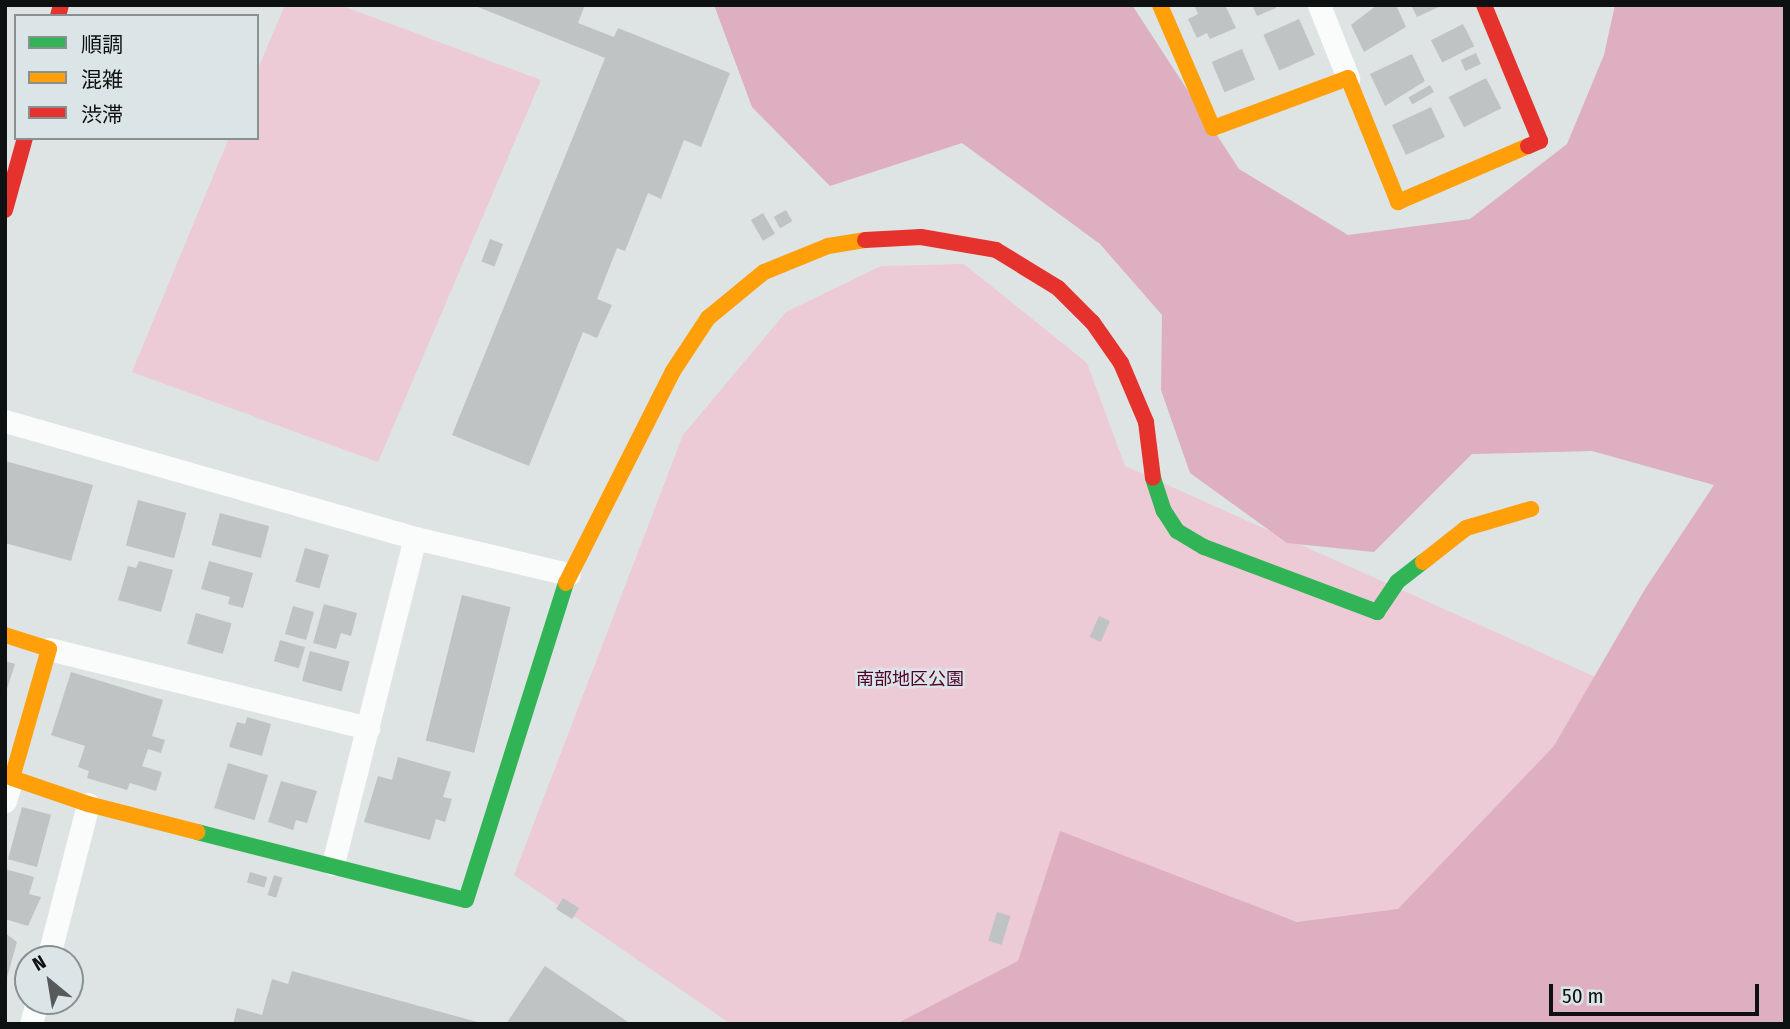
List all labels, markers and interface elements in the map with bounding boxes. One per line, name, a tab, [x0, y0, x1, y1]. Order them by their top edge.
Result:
legend	[14, 14, 259, 140]
text: 順調	[81, 32, 123, 58]
text: 混雑	[81, 67, 123, 93]
text: 渋滞	[81, 102, 123, 128]
park label: 南部地区公園	[856, 668, 964, 690]
north arrow	[14, 945, 84, 1015]
text: N	[29, 950, 50, 976]
scale bar	[1552, 970, 1762, 1014]
text: 50 m	[1562, 983, 1604, 1009]

